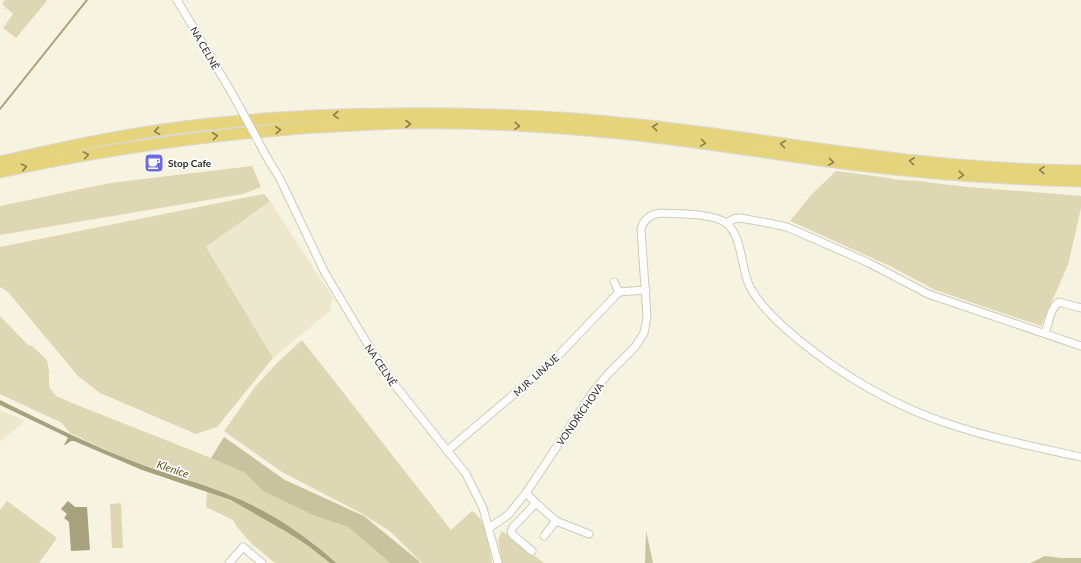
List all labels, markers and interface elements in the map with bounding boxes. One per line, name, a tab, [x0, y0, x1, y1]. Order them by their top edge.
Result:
street label: NA CELNĚ	[188, 24, 222, 72]
one-way arrow	[333, 111, 339, 119]
one-way arrow	[405, 120, 411, 128]
one-way arrow	[514, 122, 520, 130]
one-way arrow	[652, 122, 658, 131]
one-way arrow	[275, 125, 281, 134]
one-way arrow	[154, 126, 160, 135]
one-way arrow	[211, 132, 218, 141]
one-way arrow	[700, 138, 706, 147]
one-way arrow	[780, 140, 787, 149]
one-way arrow	[83, 151, 89, 159]
cafe icon: Stop Cafe	[143, 152, 165, 174]
one-way arrow	[909, 156, 915, 165]
place label: Stop Cafe	[168, 157, 212, 169]
one-way arrow	[828, 157, 834, 166]
one-way arrow	[21, 164, 27, 172]
one-way arrow	[1039, 166, 1045, 174]
one-way arrow	[958, 170, 964, 179]
street label: NA CELNĚ	[363, 342, 399, 388]
street label: MJR. LINAJE	[511, 351, 561, 399]
street label: VONDŘICHOVA	[554, 380, 606, 448]
water label: Klenice	[155, 457, 191, 480]

